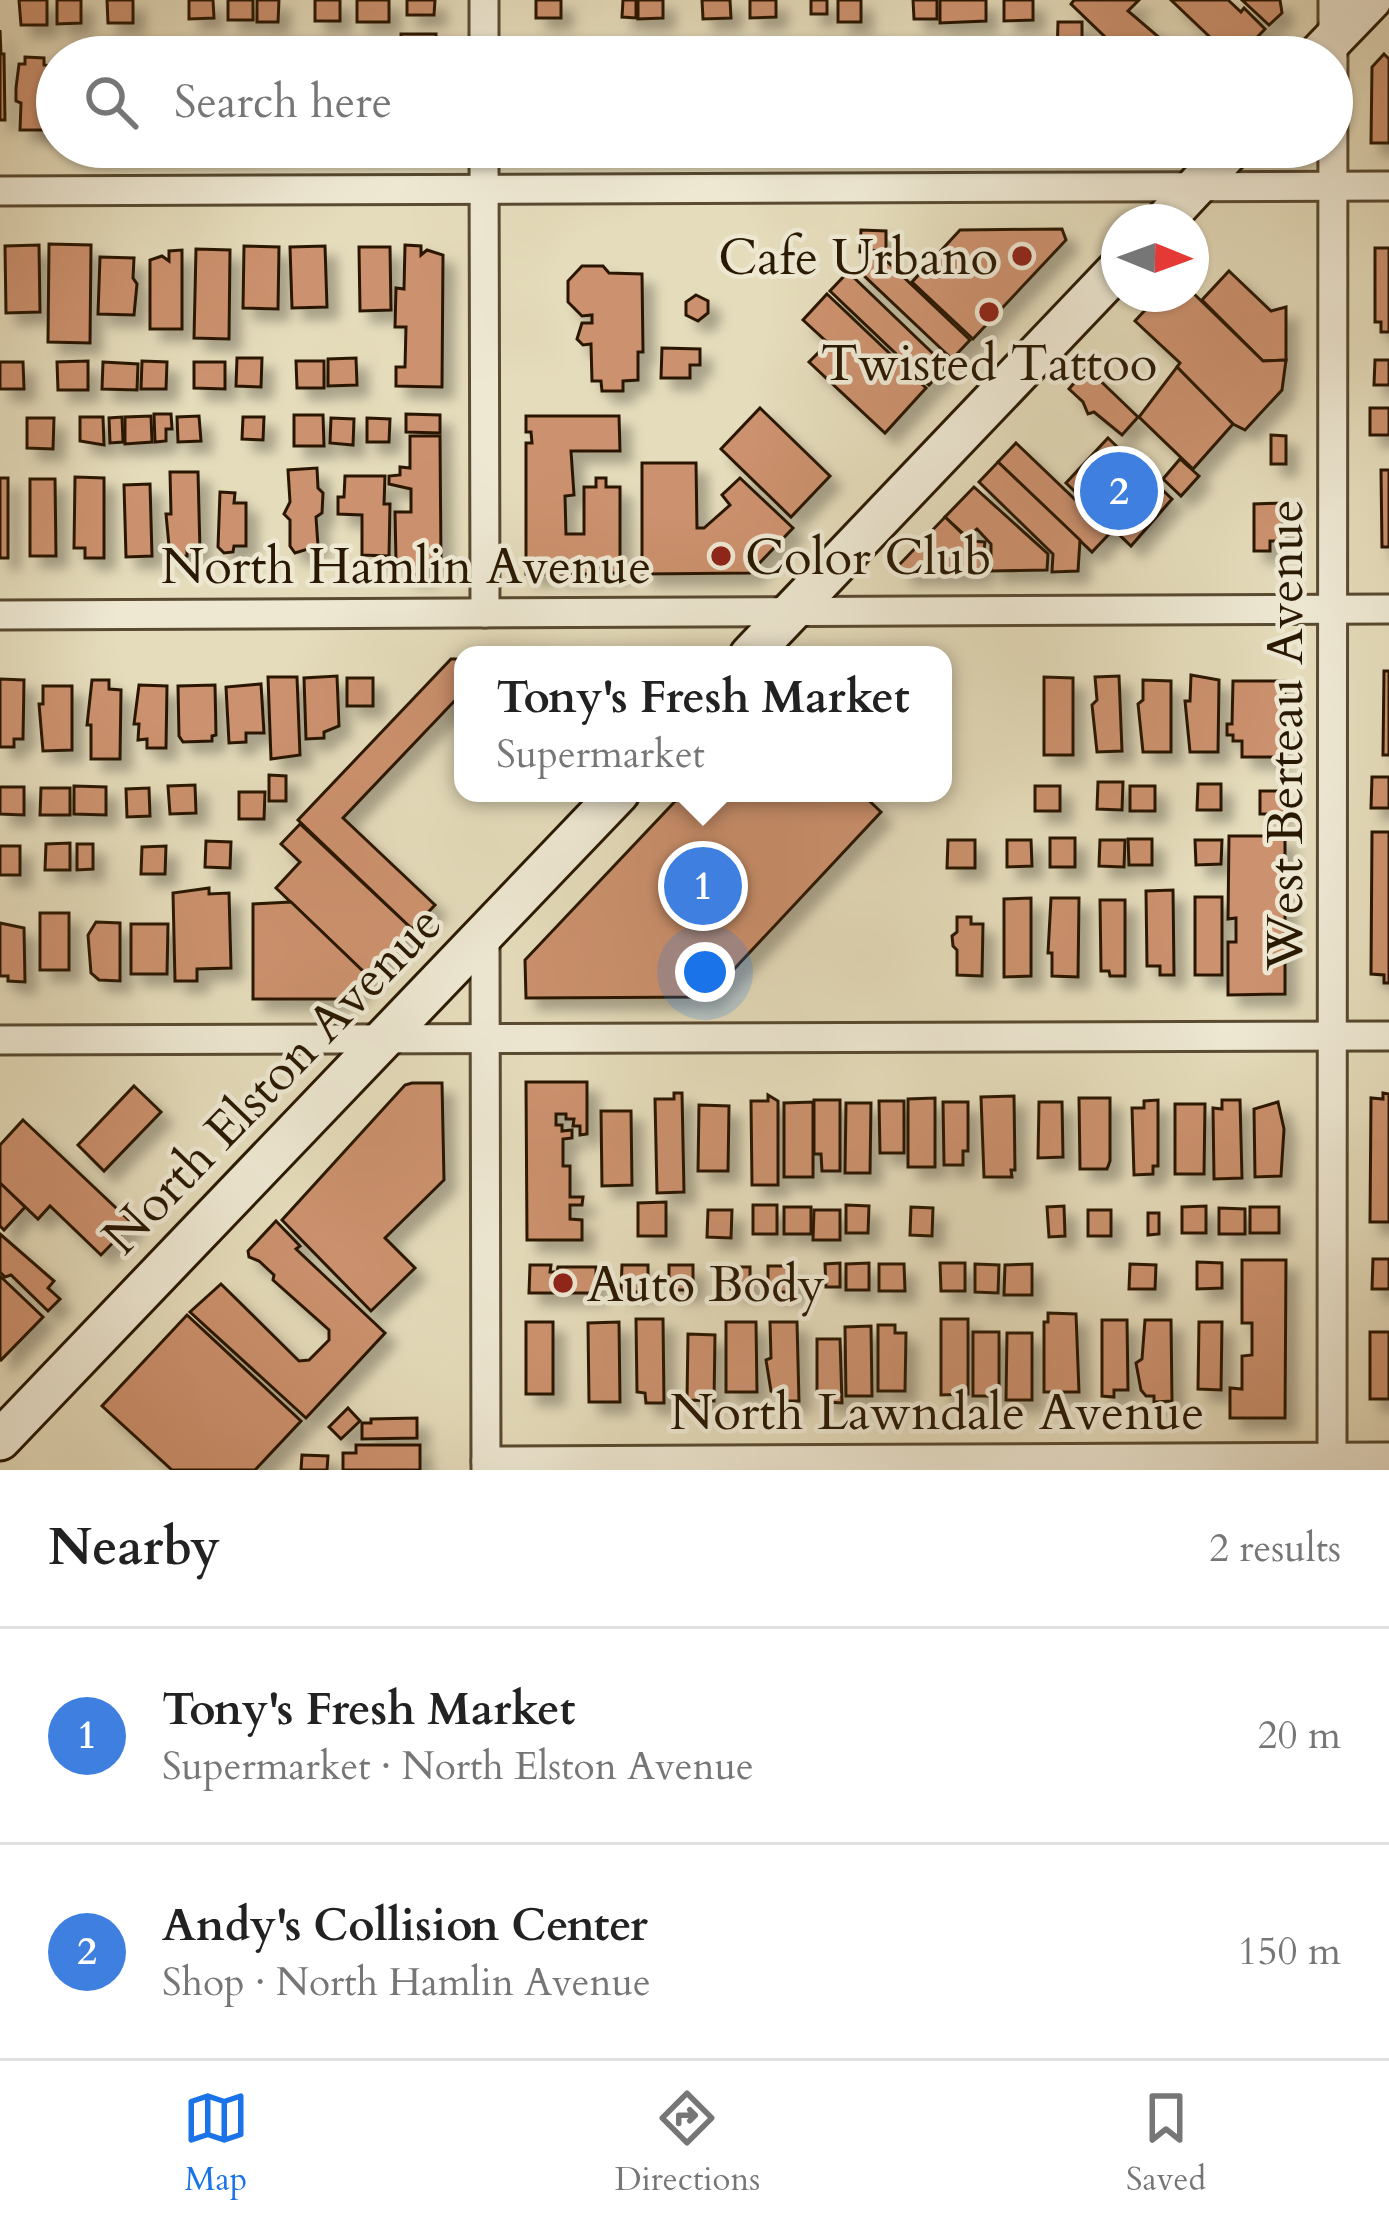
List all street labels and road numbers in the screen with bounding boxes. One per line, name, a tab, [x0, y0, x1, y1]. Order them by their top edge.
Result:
street label: West Berteau Avenue	[1251, 499, 1321, 972]
street label: North Hamlin Avenue	[161, 532, 651, 602]
street label: North Elston Avenue	[87, 890, 458, 1270]
street label: North Lawndale Avenue	[670, 1378, 1204, 1448]

